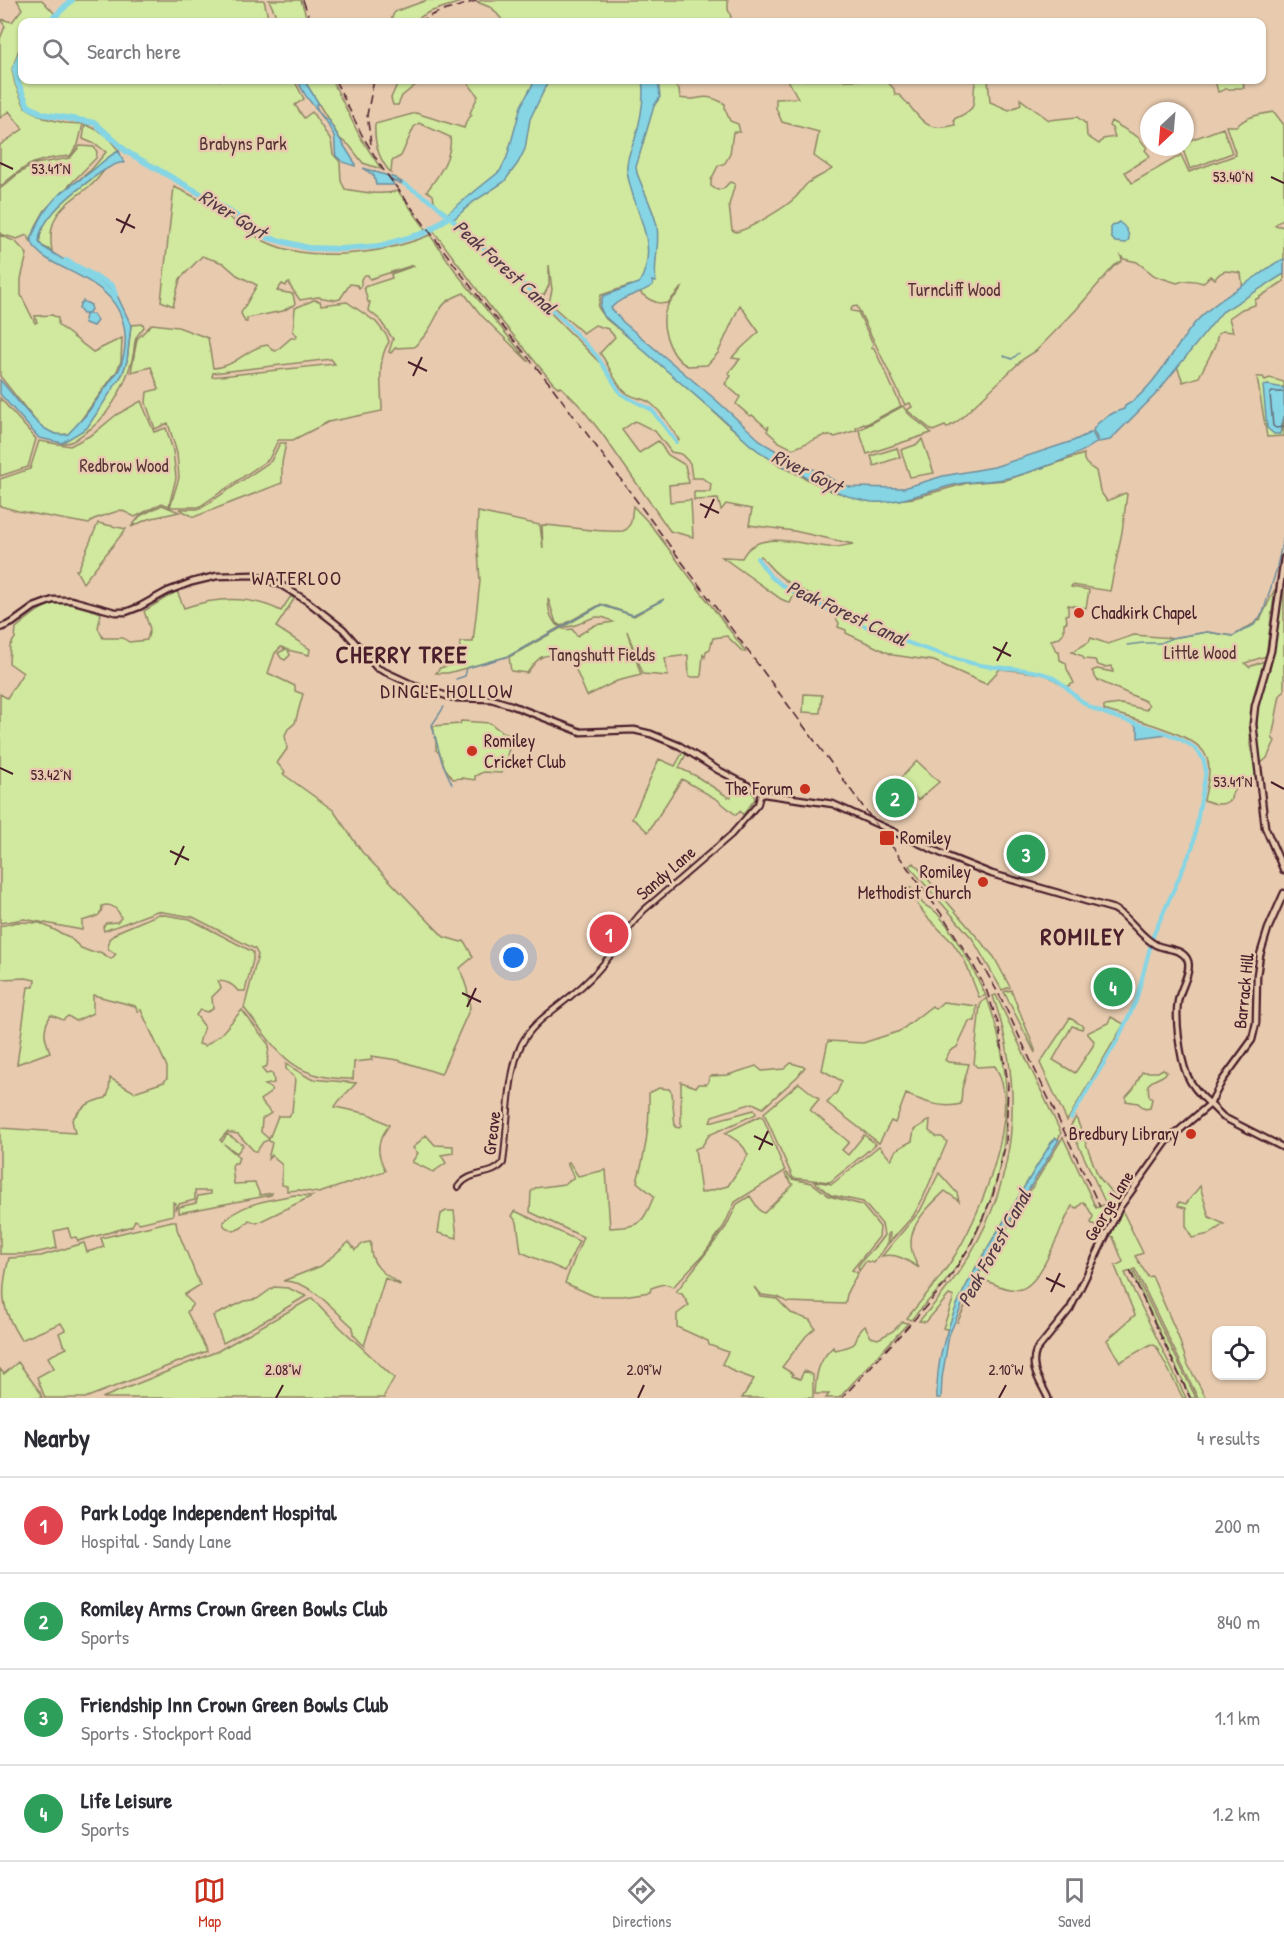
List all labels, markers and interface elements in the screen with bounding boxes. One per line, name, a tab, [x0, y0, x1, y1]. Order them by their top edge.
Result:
search box	[18, 18, 1266, 84]
icon: search	[39, 35, 72, 68]
text: Search here	[87, 36, 181, 66]
north arrow	[1140, 102, 1194, 156]
park label: Brabyns Park	[199, 131, 287, 156]
text: 53.41°N	[32, 158, 70, 179]
text: 53.40°N	[1213, 166, 1253, 187]
water label: River Goyt	[194, 182, 275, 247]
water label: Peak Forest Canal	[448, 213, 564, 321]
park label: Turncliff Wood	[908, 277, 1000, 302]
water label: River Goyt	[767, 442, 850, 501]
park label: Redbrow Wood	[79, 453, 169, 478]
district label: WATERLOO	[251, 564, 343, 591]
water label: Peak Forest Canal	[783, 573, 913, 653]
place label: Chadkirk Chapel	[1091, 600, 1197, 625]
marker: Chadkirk Chapel	[1072, 606, 1086, 620]
district label: CHERRY TREE	[336, 638, 468, 670]
park label: Little Wood	[1164, 640, 1236, 665]
park label: Tangshutt Fields	[549, 642, 655, 667]
district label: DINGLE HOLLOW	[380, 677, 514, 704]
place label: Romiley Cricket Club	[484, 728, 566, 774]
marker: Romiley Cricket Club	[465, 744, 479, 758]
text: 53.42°N	[31, 764, 71, 785]
text: 53.41°N	[1214, 771, 1252, 792]
place label: The Forum	[725, 776, 793, 801]
pin: 2	[876, 776, 914, 820]
marker: The Forum	[798, 782, 812, 796]
place label: Romiley	[900, 825, 952, 850]
marker: Romiley	[878, 829, 896, 847]
pin: 3	[1006, 832, 1046, 876]
street label: Sandy Lane	[631, 840, 701, 905]
place label: Romiley Methodist Church	[858, 859, 971, 905]
marker: Romiley Methodist Church	[976, 875, 990, 889]
pin: 1	[590, 912, 628, 956]
district label: ROMILEY	[1041, 920, 1125, 952]
your location	[499, 943, 528, 972]
street label: Barrack Hill	[1227, 952, 1260, 1030]
pin: 4	[1094, 964, 1132, 1010]
street label: Greave	[476, 1110, 507, 1156]
place label: Bredbury Library	[1069, 1121, 1179, 1146]
marker: Bredbury Library	[1184, 1127, 1198, 1141]
street label: George Lane	[1078, 1166, 1139, 1246]
water label: Peak Forest Canal	[950, 1183, 1038, 1311]
map controls	[1212, 1326, 1266, 1380]
button: locate	[1212, 1326, 1266, 1380]
text: 2.08°W	[265, 1359, 302, 1380]
text: 2.09°W	[626, 1359, 662, 1380]
text: 2.10°W	[988, 1359, 1024, 1380]
text: Nearby	[24, 1420, 90, 1455]
text: 4 results	[1197, 1424, 1260, 1451]
text: Park Lodge Independent Hospital	[81, 1497, 337, 1527]
text: 1	[40, 1512, 47, 1539]
text: 200 m	[1215, 1512, 1260, 1539]
text: Hospital · Sandy Lane	[81, 1527, 232, 1554]
text: Romiley Arms Crown Green Bowls Club	[81, 1593, 388, 1623]
text: 2	[39, 1608, 48, 1635]
text: 840 m	[1217, 1608, 1260, 1635]
text: Sports	[81, 1623, 129, 1650]
text: Friendship Inn Crown Green Bowls Club	[81, 1689, 389, 1719]
text: 3	[39, 1704, 48, 1731]
text: 1.1 km	[1215, 1704, 1260, 1731]
text: Sports · Stockport Road	[81, 1719, 251, 1746]
text: Life Leisure	[81, 1785, 172, 1815]
text: 4	[40, 1800, 47, 1827]
text: 1.2 km	[1213, 1800, 1260, 1827]
text: Sports	[81, 1815, 129, 1842]
tab: Map	[193, 1874, 226, 1932]
tab: Directions	[613, 1874, 671, 1932]
tab: Saved	[1058, 1874, 1091, 1932]

